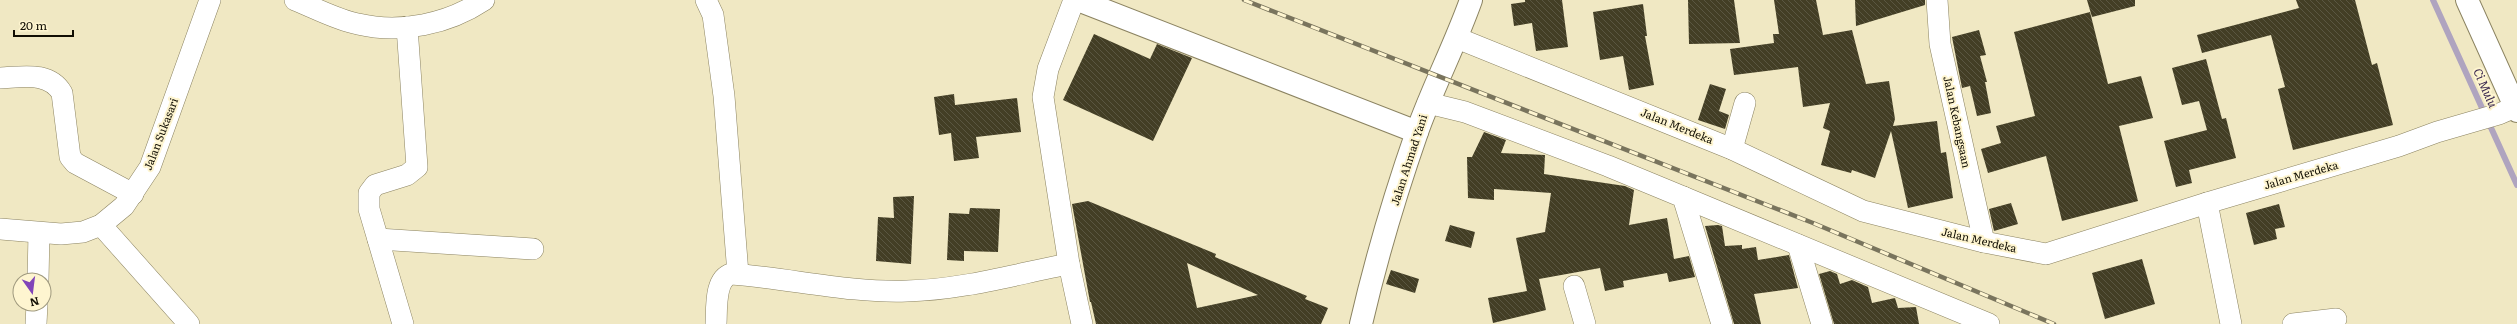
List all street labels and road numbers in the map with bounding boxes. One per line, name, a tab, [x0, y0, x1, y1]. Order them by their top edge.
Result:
street label: Jalan Kebangsaan	[1940, 74, 1976, 169]
street label: Jalan Sukasari	[139, 95, 181, 172]
street label: Jalan Merdeka	[1639, 103, 1716, 147]
street label: Jalan Ahmad Yani	[1386, 112, 1430, 207]
street label: Jalan Merdeka	[2262, 156, 2340, 192]
street label: Jalan Merdeka	[1940, 223, 2019, 255]

